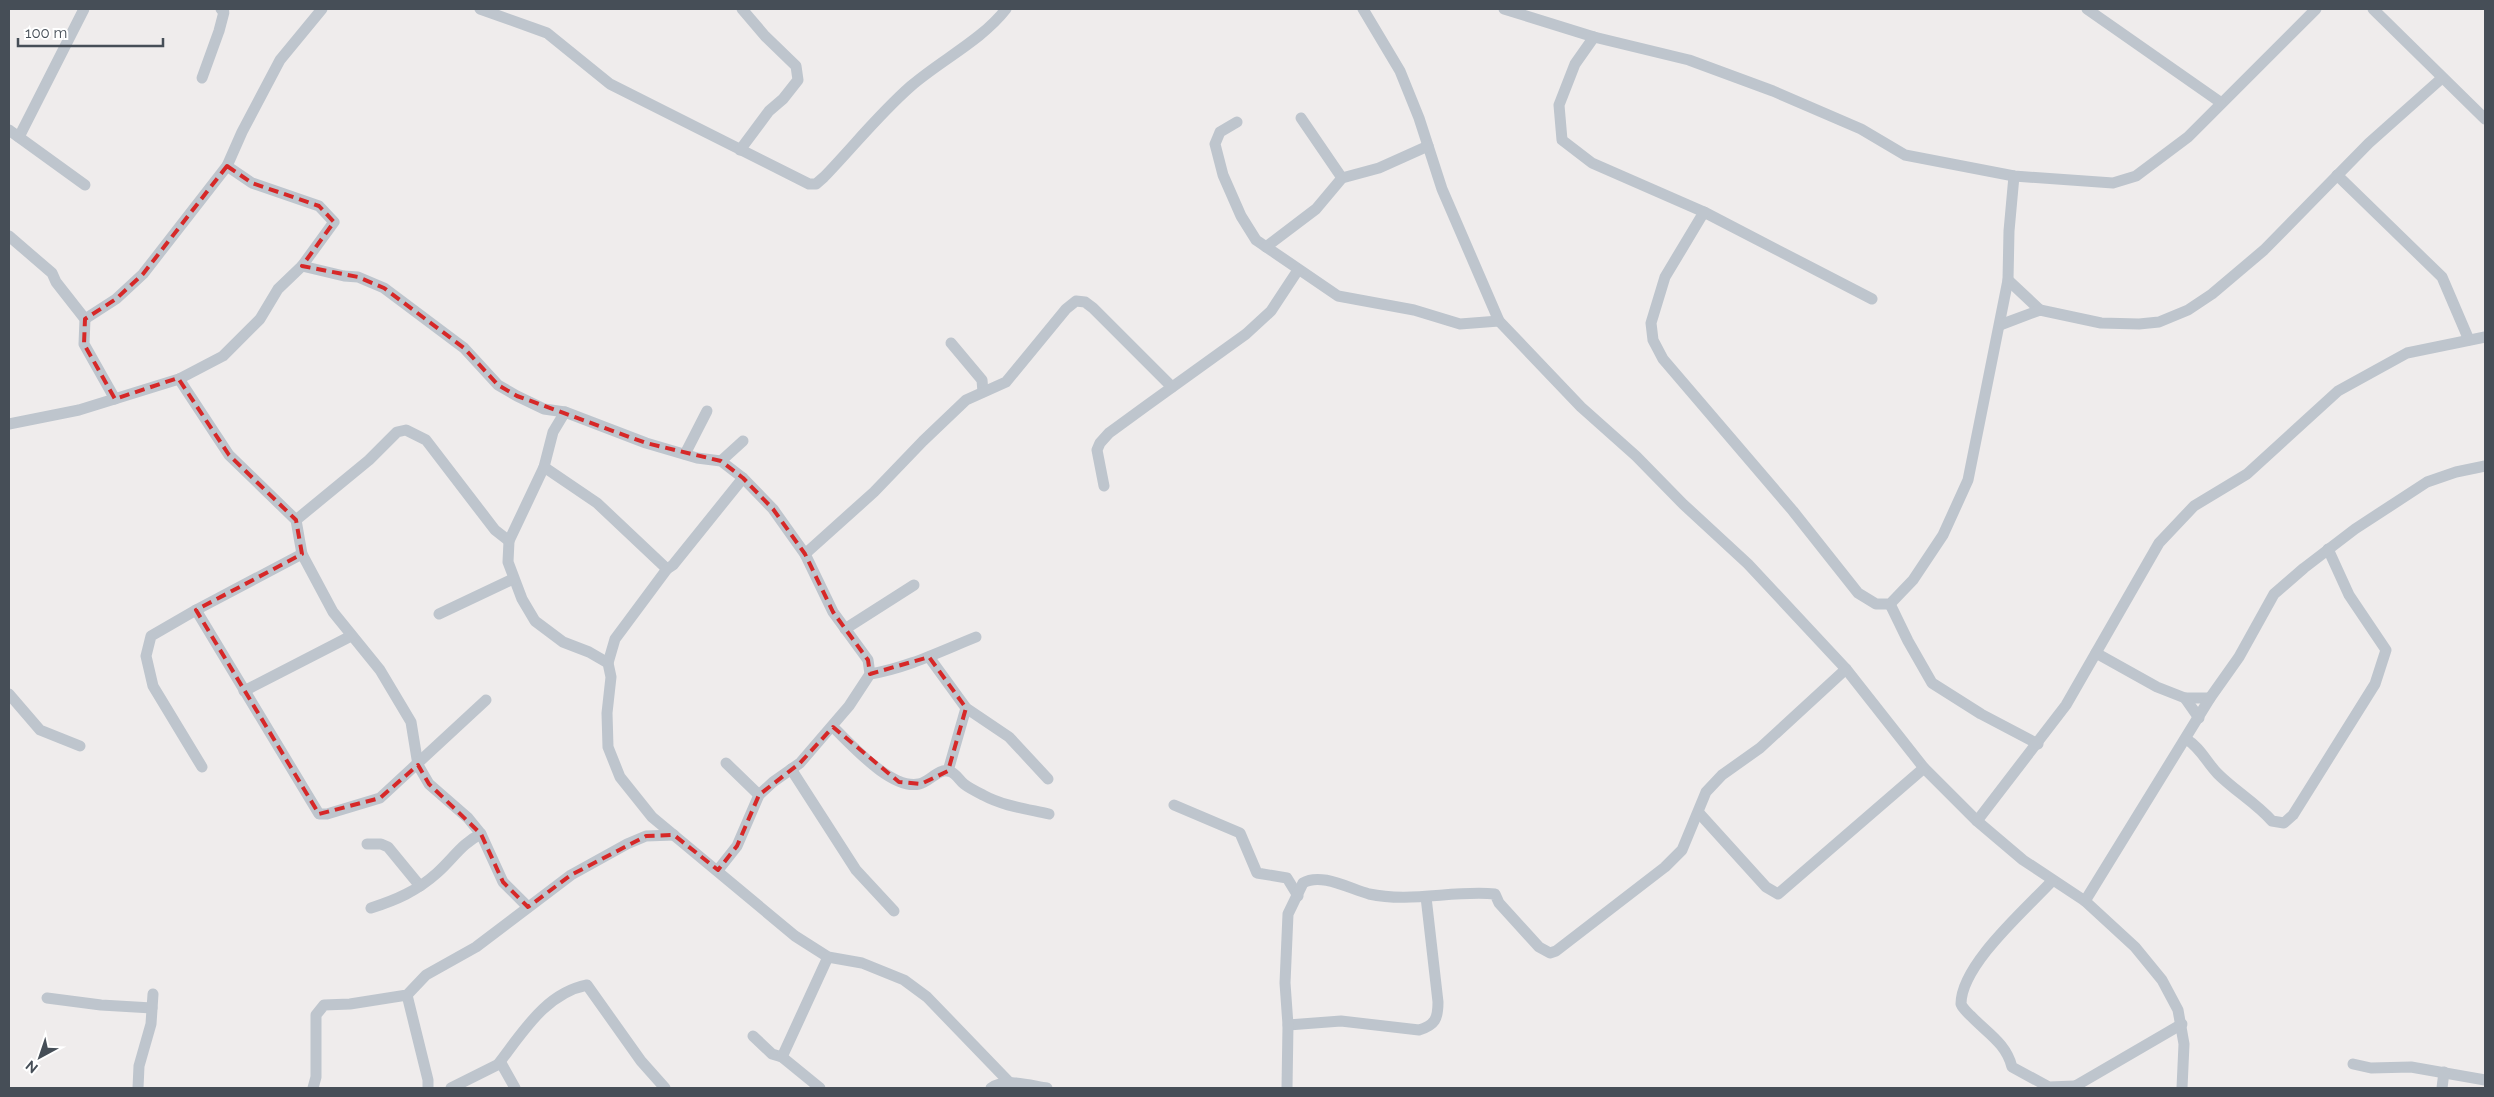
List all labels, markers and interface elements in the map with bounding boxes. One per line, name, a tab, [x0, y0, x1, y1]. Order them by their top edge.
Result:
scale bar	[18, 15, 162, 47]
text: 100 m	[25, 24, 67, 42]
north arrow	[15, 1032, 65, 1082]
text: N	[22, 1057, 41, 1077]

